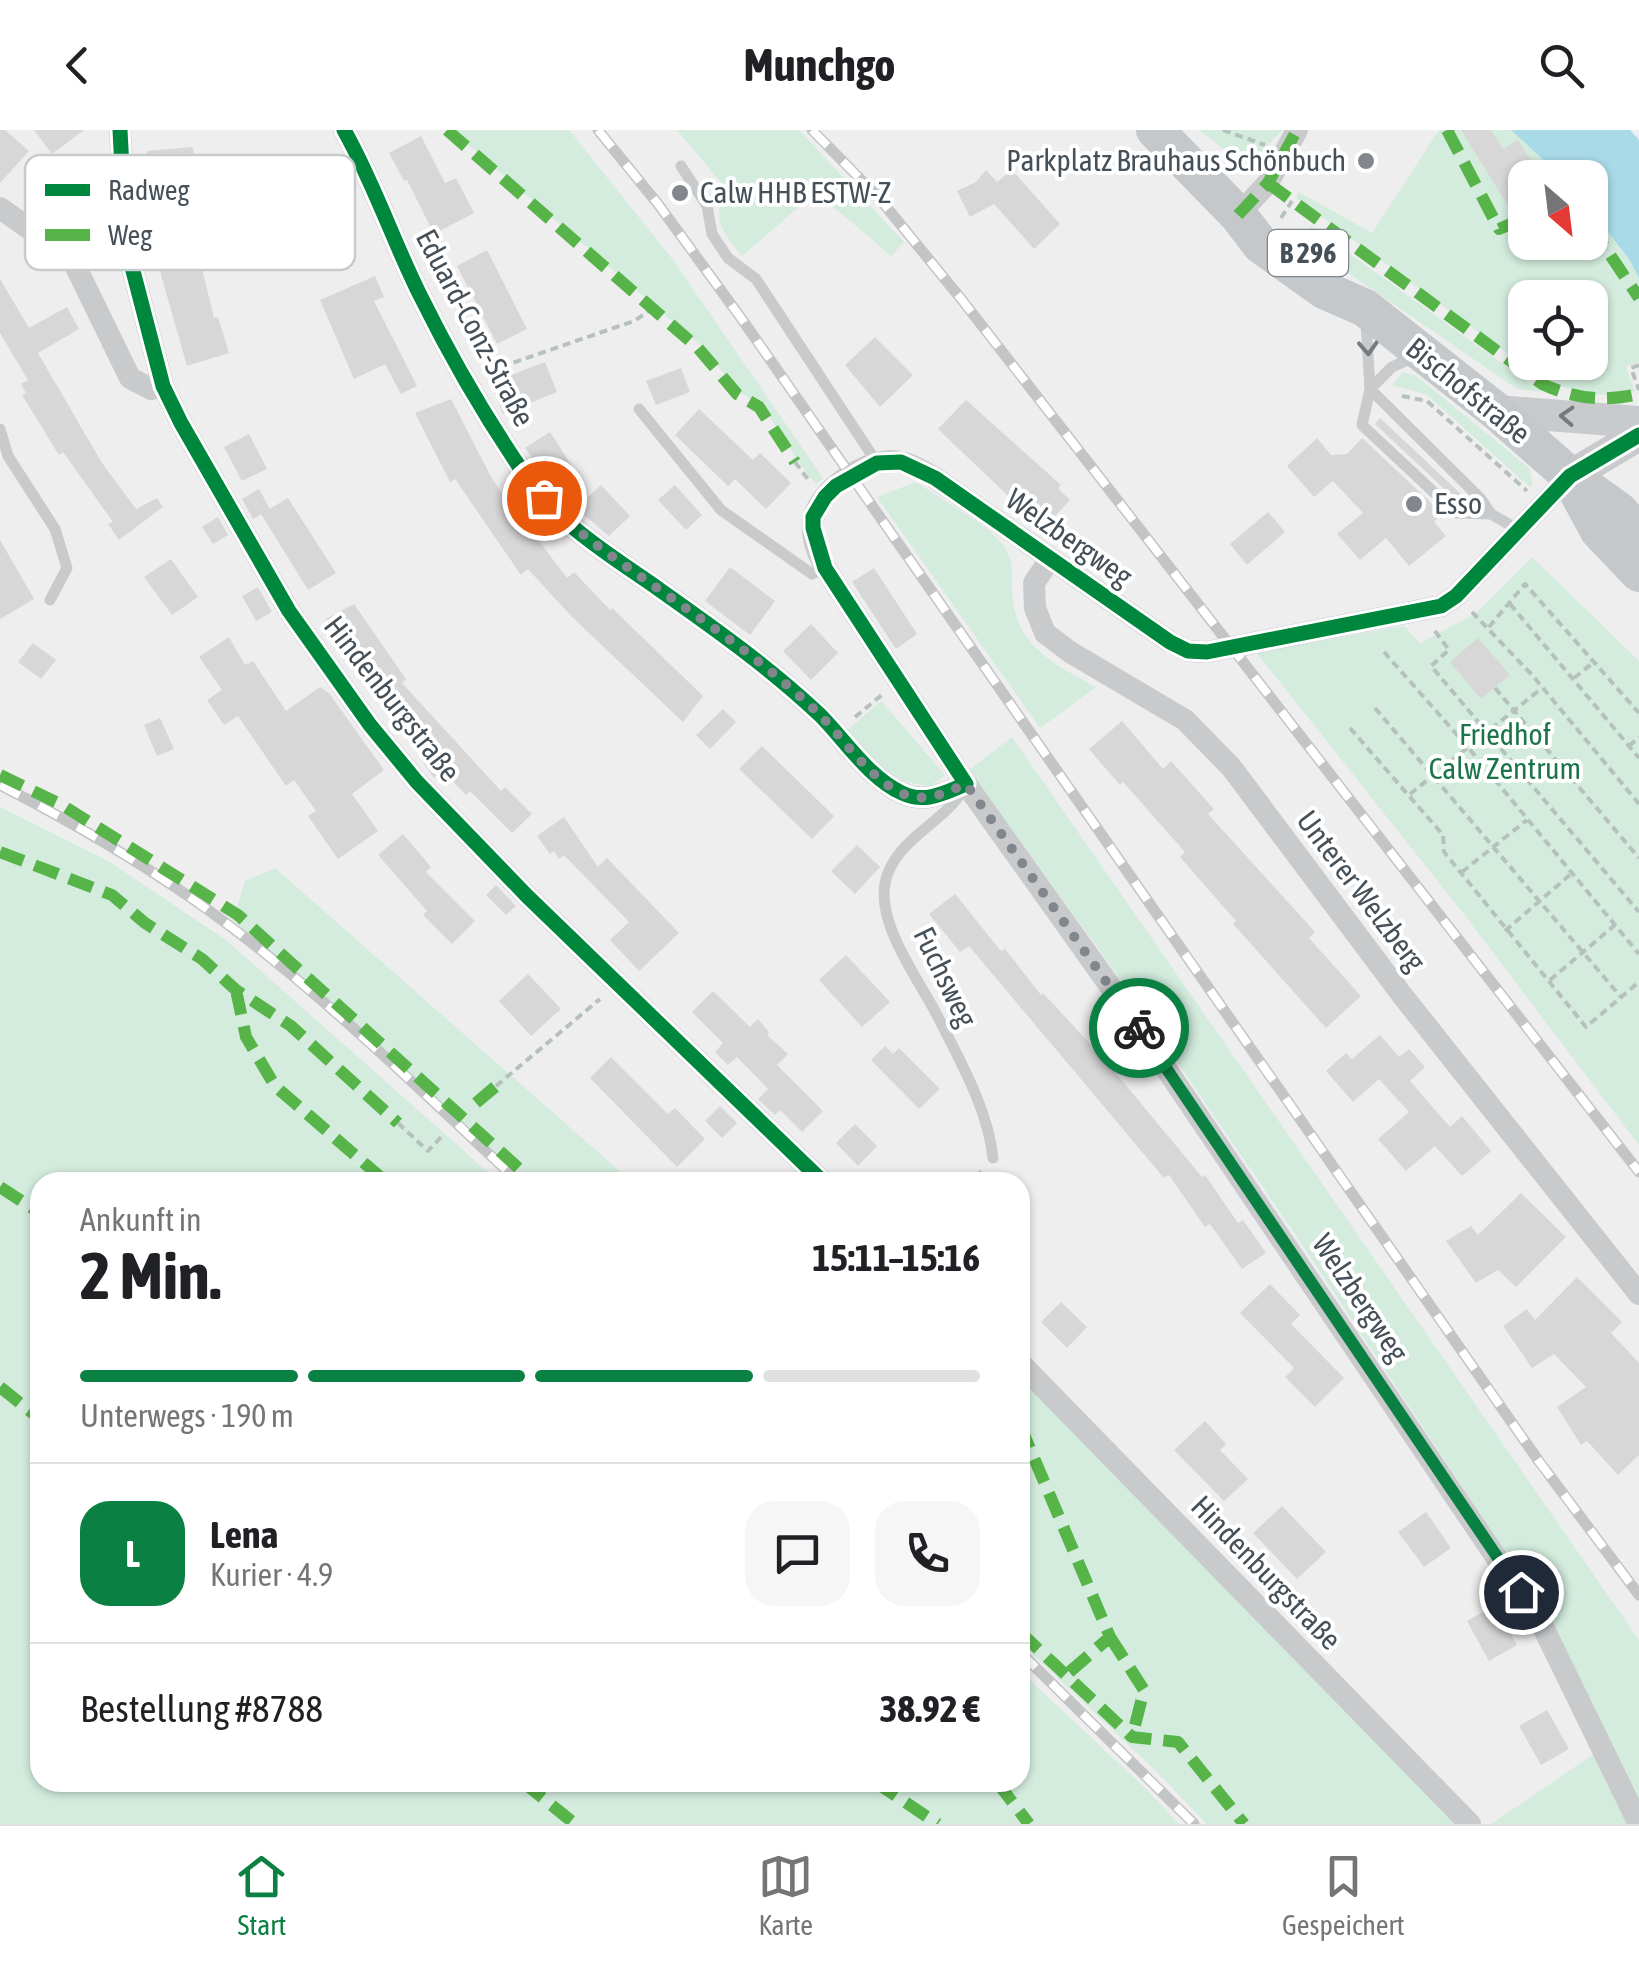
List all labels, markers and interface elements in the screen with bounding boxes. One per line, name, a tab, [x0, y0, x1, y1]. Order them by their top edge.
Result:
icon: back	[50, 38, 105, 93]
icon: search	[1534, 38, 1589, 93]
text: Munchgo	[744, 39, 895, 91]
place label: Parkplatz Brauhaus Schönbuch	[1006, 143, 1346, 177]
marker: Parkplatz Brauhaus Schönbuch	[1355, 150, 1377, 172]
legend	[25, 155, 355, 270]
north arrow	[1508, 160, 1608, 260]
map controls	[1508, 160, 1608, 380]
text: Radweg	[108, 174, 189, 206]
place label: Calw HHB ESTW-Z	[700, 175, 891, 209]
marker: Calw HHB ESTW-Z	[669, 182, 691, 204]
text: Weg	[108, 219, 152, 251]
street label: Eduard-Conz-Straße	[410, 223, 542, 432]
road number: B 296	[1268, 230, 1348, 276]
button: locate	[1508, 280, 1608, 380]
street label: Bischofstraße	[1400, 330, 1537, 450]
one-way arrow	[1357, 341, 1378, 357]
one-way arrow	[1559, 406, 1575, 427]
pin	[502, 456, 587, 541]
icon: bag	[517, 471, 572, 526]
street label: Welzbergweg	[1000, 481, 1139, 593]
place label: Esso	[1434, 486, 1482, 520]
marker: Esso	[1403, 493, 1425, 515]
street label: Hindenburgstraße	[318, 609, 468, 788]
park label: Friedhof Calw Zentrum	[1429, 717, 1581, 785]
street label: Unterer Welzberg	[1291, 804, 1433, 977]
street label: Fuchsweg	[907, 921, 985, 1032]
courier	[1089, 978, 1189, 1078]
icon: bike	[1112, 1001, 1167, 1056]
text: Ankunft in	[80, 1201, 202, 1238]
street label: Welzbergweg	[1306, 1227, 1416, 1368]
text: 15:11–15:16	[812, 1236, 980, 1279]
text: 2 Min.	[80, 1238, 221, 1313]
text: Unterwegs · 190 m	[80, 1397, 294, 1434]
street label: Hindenburgstraße	[1185, 1489, 1348, 1656]
button: chat	[745, 1501, 850, 1606]
button: phone	[875, 1501, 980, 1606]
text: Lena	[210, 1513, 278, 1556]
text: L	[125, 1532, 140, 1575]
pin	[1479, 1550, 1564, 1635]
text: Kurier · 4.9	[210, 1556, 333, 1593]
icon: home	[1494, 1565, 1549, 1620]
text: Bestellung #8788	[80, 1687, 323, 1730]
text: 38.92 €	[879, 1687, 980, 1730]
tab: Start	[234, 1849, 289, 1941]
tab: Karte	[758, 1849, 813, 1941]
tab: Gespeichert	[1282, 1849, 1405, 1941]

